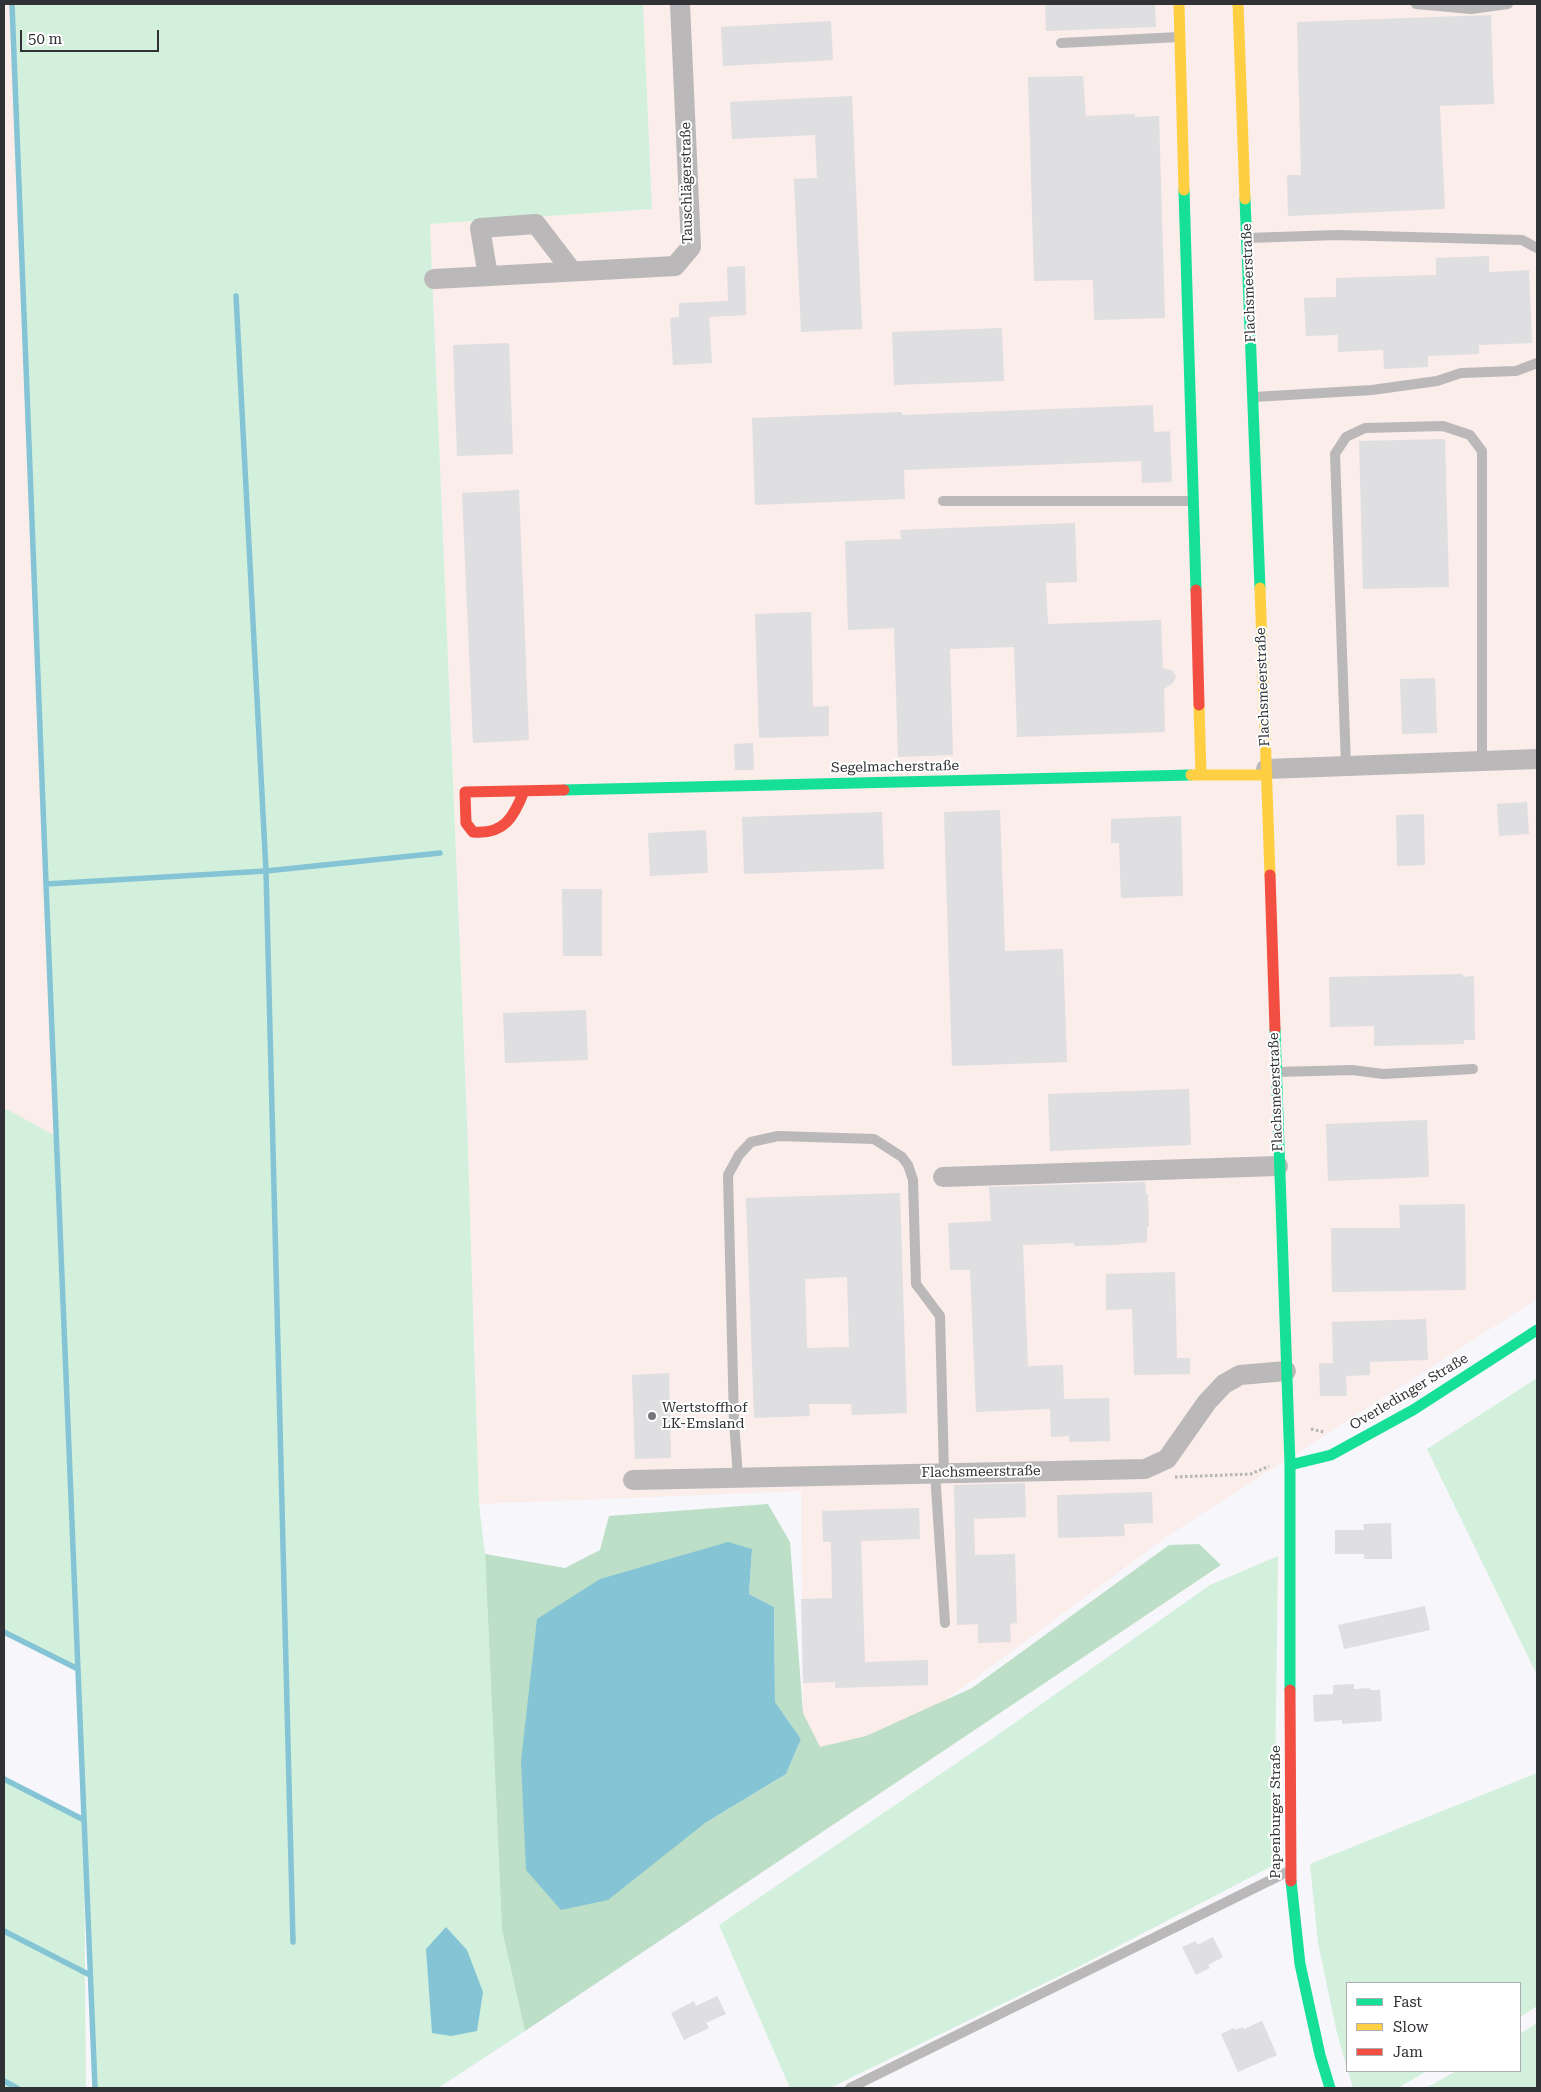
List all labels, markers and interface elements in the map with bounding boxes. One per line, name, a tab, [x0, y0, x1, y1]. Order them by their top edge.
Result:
scale bar	[22, 20, 161, 52]
text: 50 m	[28, 30, 62, 48]
street label: Tauschlägerstraße	[678, 122, 696, 244]
street label: Flachsmeerstraße	[1239, 223, 1259, 343]
street label: Flachsmeerstraße	[1253, 627, 1273, 747]
street label: Segelmacherstraße	[831, 757, 959, 777]
street label: Flachsmeerstraße	[1266, 1032, 1286, 1152]
street label: Overledinger Straße	[1347, 1350, 1471, 1434]
place label: Wertstoffhof LK-Emsland	[662, 1400, 747, 1432]
marker: Wertstoffhof LK-Emsland	[646, 1410, 658, 1422]
street label: Flachsmeerstraße	[921, 1463, 1041, 1481]
street label: Papenburger Straße	[1268, 1745, 1284, 1879]
legend	[1346, 1982, 1521, 2072]
text: Fast	[1393, 1993, 1422, 2011]
text: Slow	[1393, 2018, 1428, 2036]
text: Jam	[1393, 2043, 1423, 2061]

